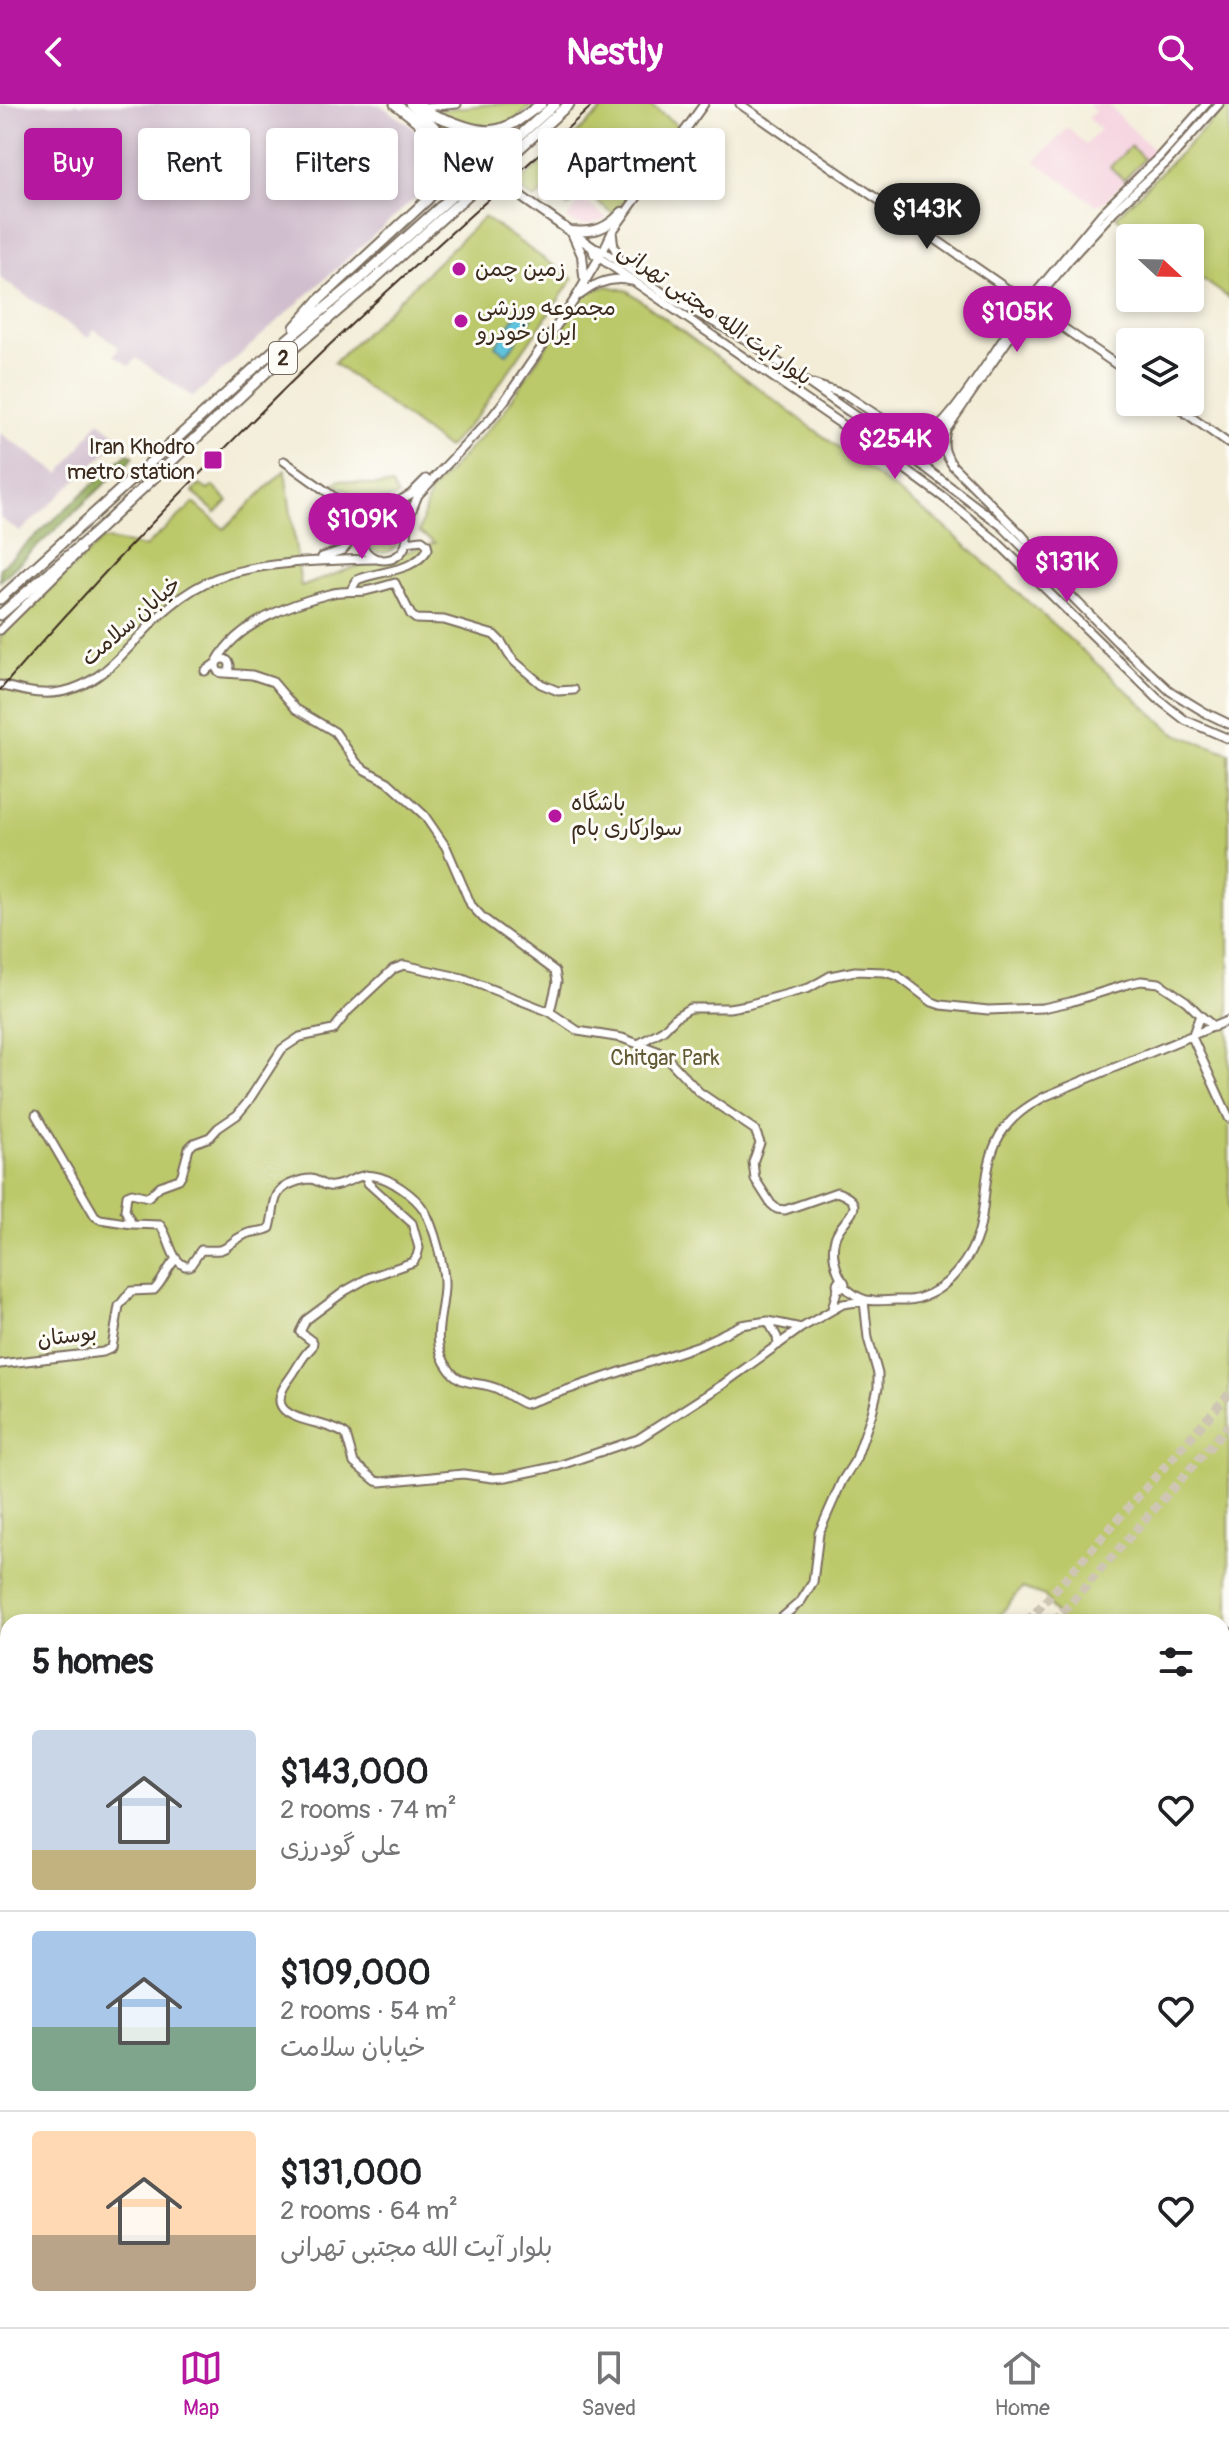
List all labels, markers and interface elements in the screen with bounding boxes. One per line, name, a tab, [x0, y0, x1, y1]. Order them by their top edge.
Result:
icon: back	[32, 30, 76, 74]
text: Nestly	[566, 30, 663, 75]
icon: search	[1153, 30, 1197, 74]
chip: Buy	[24, 128, 122, 200]
chip: Rent	[138, 128, 250, 200]
chip: Filters	[266, 128, 398, 200]
chip: New	[414, 128, 522, 200]
chip: Apartment	[538, 128, 725, 200]
pin: $143K	[871, 183, 983, 251]
text: $143K	[892, 193, 962, 225]
north arrow	[1116, 224, 1204, 312]
map controls	[1116, 224, 1204, 416]
street label: بلوار آیت الله مجتبی تهرانی	[613, 236, 817, 392]
place label: زمین چمن	[475, 255, 566, 283]
marker: زمین چمن	[450, 260, 468, 278]
pin: $105K	[961, 286, 1073, 354]
place label: مجموعه ورزشی ایران خودرو	[475, 294, 616, 347]
text: $105K	[981, 296, 1053, 328]
marker: مجموعه ورزشی ایران خودرو	[452, 312, 470, 330]
button: layers	[1116, 328, 1204, 416]
road number: 2	[269, 342, 297, 374]
pin: $254K	[839, 413, 951, 481]
text: $254K	[858, 423, 932, 455]
place label: Iran Khodro metro station	[67, 433, 195, 486]
marker: Iran Khodro metro station	[202, 449, 224, 471]
pin: $109K	[306, 493, 418, 561]
text: $109K	[326, 503, 398, 535]
pin: $131K	[1011, 536, 1123, 604]
text: $131K	[1035, 546, 1099, 578]
street label: خیابان سلامت	[75, 570, 187, 672]
place label: باشگاه سوارکاری بام	[571, 789, 682, 844]
marker: باشگاه سوارکاری بام	[546, 807, 564, 825]
park label: Chitgar Park	[610, 1044, 720, 1072]
street label: بوستان	[35, 1318, 99, 1354]
icon: filters	[1154, 1640, 1198, 1684]
text: 5 homes	[32, 1641, 153, 1684]
text: $143,000	[280, 1751, 429, 1794]
icon: home	[96, 1762, 192, 1858]
icon: heart	[1154, 1788, 1198, 1832]
text: 2 rooms · 74 m²	[280, 1794, 457, 1826]
text: علی گودرزی	[280, 1831, 401, 1863]
text: $109,000	[280, 1952, 431, 1995]
icon: home	[96, 1963, 192, 2059]
icon: heart	[1154, 1989, 1198, 2033]
text: 2 rooms · 54 m²	[280, 1995, 457, 2027]
text: خیابان سلامت	[280, 2032, 426, 2064]
text: $131,000	[280, 2152, 422, 2195]
icon: home	[96, 2163, 192, 2259]
icon: heart	[1154, 2189, 1198, 2233]
text: 2 rooms · 64 m²	[280, 2195, 458, 2227]
text: بلوار آیت الله مجتبی تهرانی	[280, 2232, 553, 2264]
tab: Map	[179, 2346, 223, 2422]
tab: Saved	[581, 2346, 636, 2422]
tab: Home	[994, 2346, 1050, 2422]

